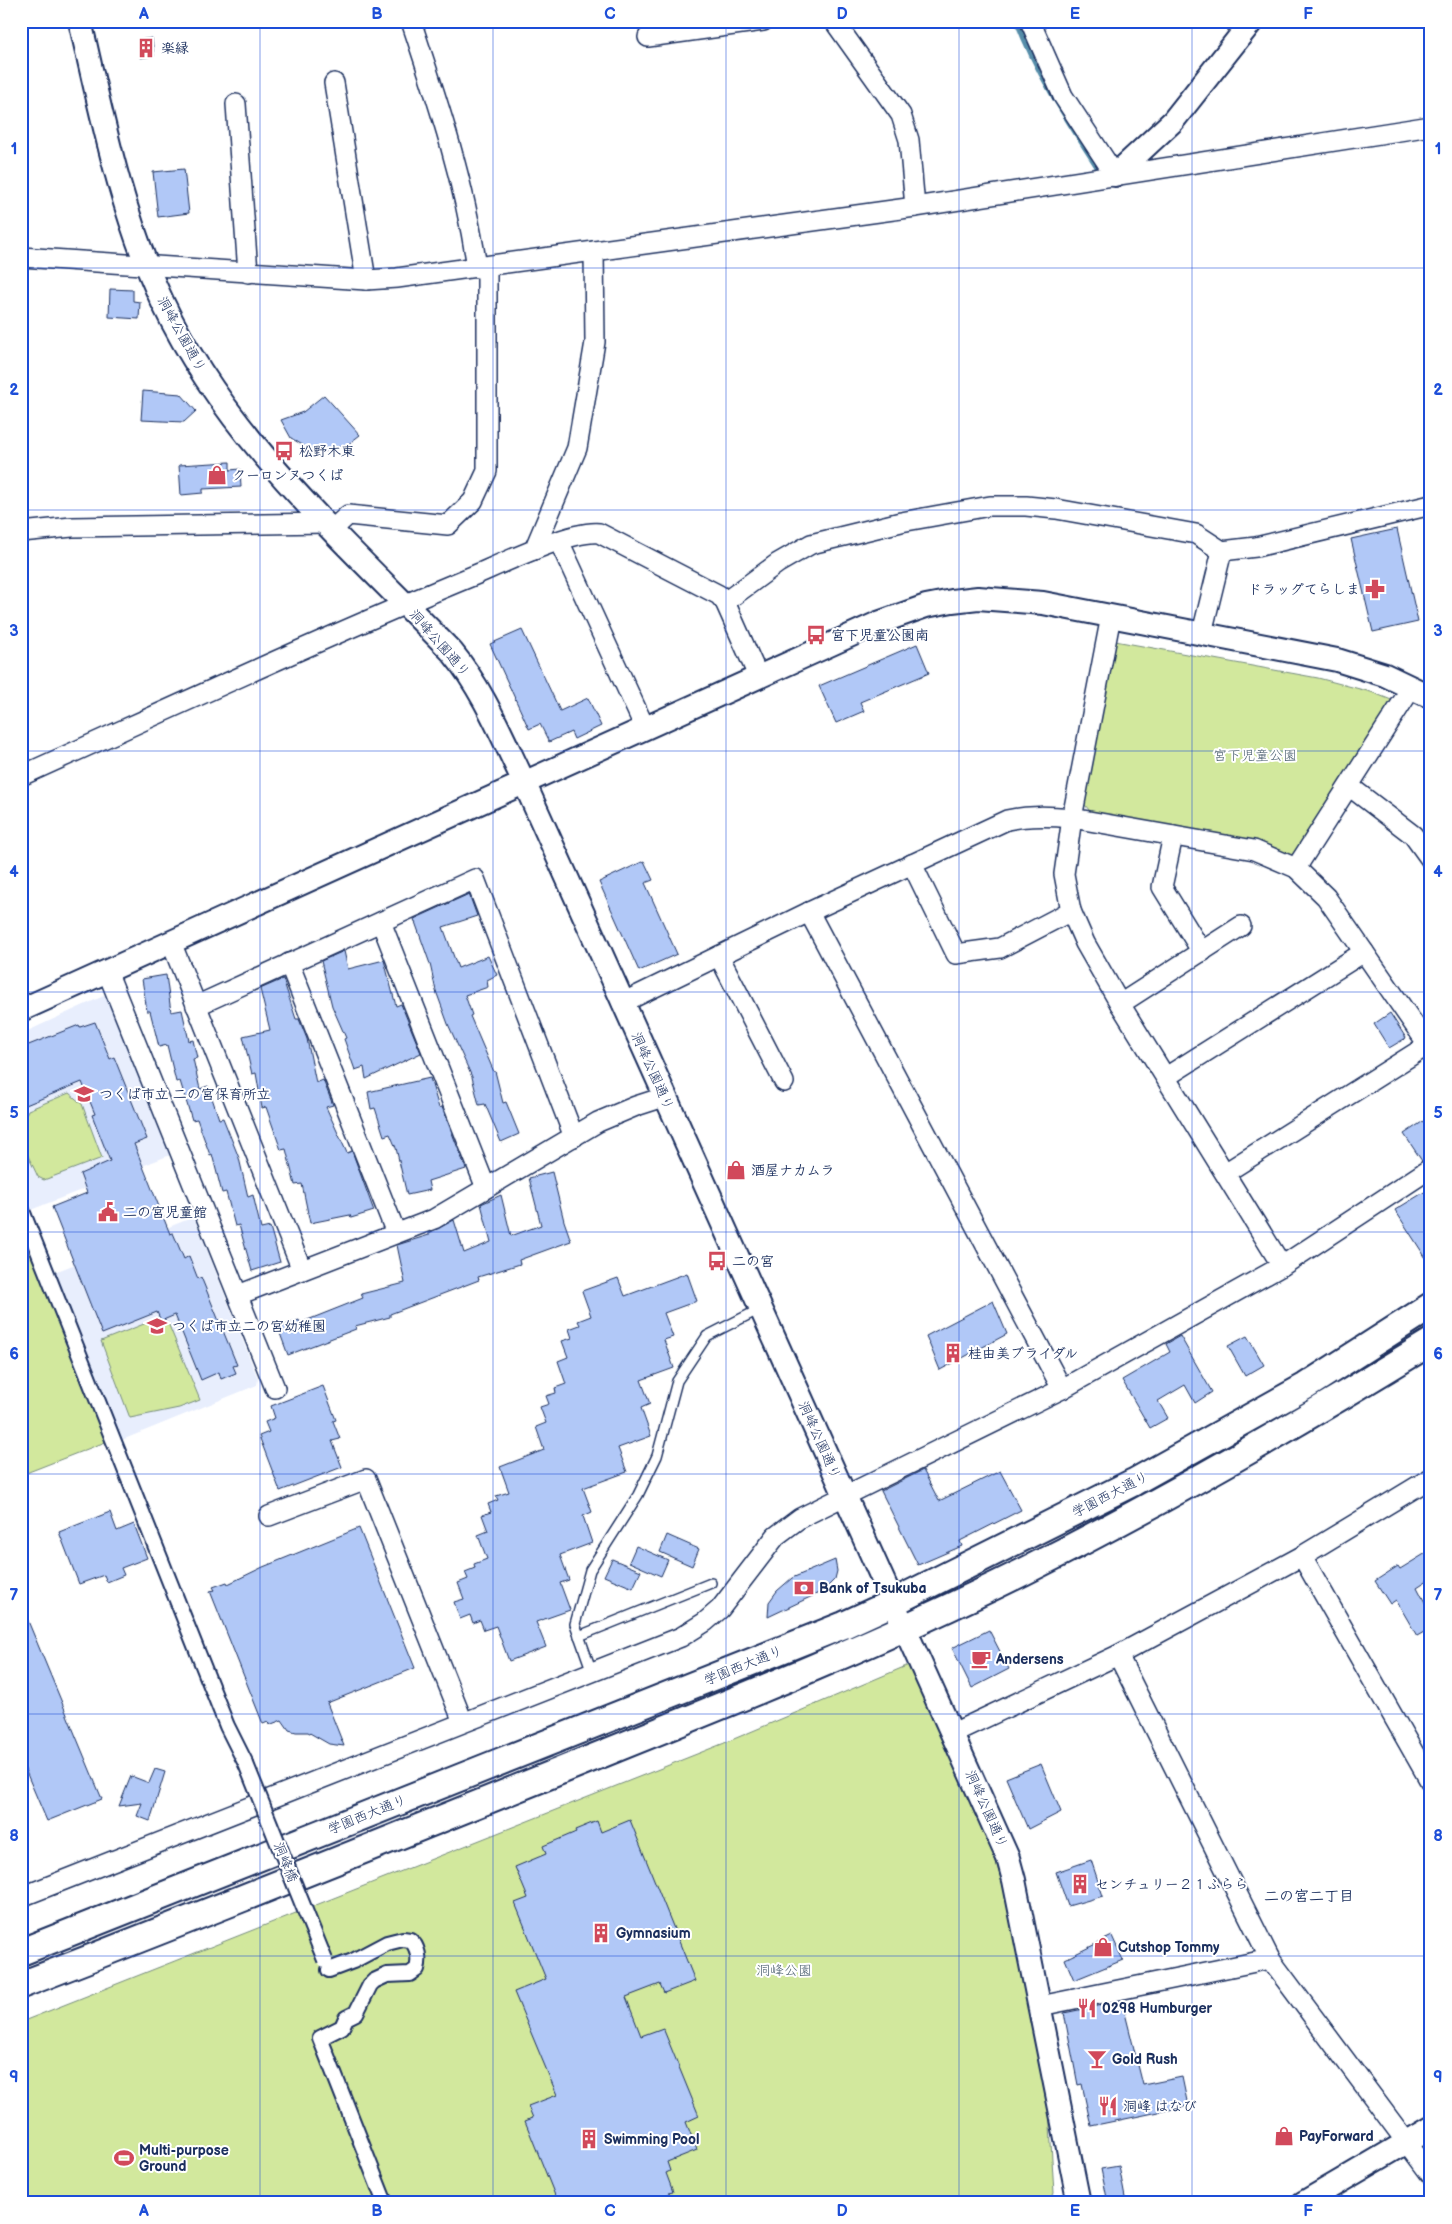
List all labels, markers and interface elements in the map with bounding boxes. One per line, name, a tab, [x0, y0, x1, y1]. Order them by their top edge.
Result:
text: A	[138, 5, 149, 24]
text: B	[371, 5, 383, 24]
text: C	[604, 5, 616, 24]
text: D	[836, 5, 848, 24]
text: E	[1070, 5, 1080, 24]
text: F	[1303, 5, 1313, 24]
building icon: 楽縁	[135, 37, 157, 59]
place label: 楽縁	[161, 40, 189, 57]
text: 1	[11, 140, 17, 159]
text: 1	[1435, 140, 1441, 159]
street label: 洞峰公園通り	[154, 293, 209, 375]
text: 2	[9, 381, 19, 400]
text: 2	[1433, 381, 1443, 400]
bus stop icon: 松野木東	[273, 440, 295, 462]
place label: 松野木東	[299, 443, 355, 460]
shop icon: クーロンヌつくば	[206, 464, 228, 486]
place label: クーロンヌつくば	[232, 467, 343, 484]
pharmacy icon: ドラッグてらしま	[1364, 578, 1386, 600]
place label: ドラッグてらしま	[1248, 581, 1360, 598]
street label: 洞峰公園通り	[406, 606, 474, 681]
text: 3	[9, 622, 19, 641]
text: 3	[1433, 622, 1443, 641]
bus stop icon: 宮下児童公園南	[805, 624, 827, 646]
place label: 宮下児童公園南	[831, 627, 929, 644]
park label: 宮下児童公園	[1213, 747, 1297, 764]
text: 4	[9, 863, 19, 882]
text: 4	[1433, 863, 1443, 882]
street label: 洞峰公園通り	[628, 1029, 677, 1113]
school or university icon: つくば市立 二の宮保育所立	[73, 1083, 95, 1105]
place label: つくば市立 二の宮保育所立	[99, 1086, 271, 1103]
text: 5	[9, 1104, 19, 1123]
text: 5	[1433, 1104, 1443, 1123]
shop icon: 酒屋ナカムラ	[725, 1159, 747, 1181]
place label: 酒屋ナカムラ	[751, 1162, 834, 1179]
public building icon: 二の宮児童館	[97, 1201, 119, 1223]
place label: 二の宮児童館	[123, 1204, 207, 1221]
bus stop icon: 二の宮	[706, 1250, 728, 1272]
place label: 二の宮	[732, 1253, 774, 1270]
school or university icon: つくば市立二の宮幼稚園	[146, 1315, 168, 1337]
place label: つくば市立二の宮幼稚園	[172, 1318, 326, 1335]
building icon: 桂由美ブライダル	[942, 1342, 964, 1364]
text: 6	[9, 1345, 19, 1364]
place label: 桂由美ブライダル	[968, 1345, 1078, 1362]
text: 6	[1433, 1345, 1443, 1364]
street label: 洞峰公園通り	[795, 1398, 844, 1482]
street label: 学園西大通り	[1069, 1468, 1152, 1521]
bank icon: Bank of Tsukuba	[793, 1577, 815, 1599]
place label: Bank of Tsukuba	[819, 1580, 927, 1597]
text: 7	[10, 1586, 19, 1605]
text: 7	[1434, 1586, 1443, 1605]
street label: 学園西大通り	[701, 1642, 785, 1689]
cafe icon: Andersens	[970, 1648, 992, 1670]
place label: Andersens	[995, 1651, 1064, 1668]
street label: 洞峰公園通り	[962, 1767, 1011, 1851]
street label: 学園西大通り	[325, 1791, 409, 1838]
text: 8	[9, 1827, 19, 1846]
text: 8	[1433, 1827, 1443, 1846]
street label: 洞峰橋	[270, 1840, 301, 1885]
building icon: センチュリー２１ふらら	[1069, 1873, 1091, 1895]
place label: センチュリー２１ふらら	[1095, 1876, 1249, 1893]
district label: 二の宮二丁目	[1264, 1887, 1354, 1906]
building icon: Gymnasium	[590, 1922, 612, 1944]
place label: Gymnasium	[616, 1925, 691, 1942]
shop icon: Cutshop Tommy	[1092, 1936, 1114, 1958]
place label: Cutshop Tommy	[1118, 1939, 1220, 1956]
park label: 洞峰公園	[756, 1962, 812, 1979]
restaurant icon: 0298 Humburger	[1076, 1997, 1098, 2019]
place label: 0298 Humburger	[1102, 2000, 1213, 2017]
bar icon: Gold Rush	[1086, 2048, 1108, 2070]
place label: Gold Rush	[1112, 2051, 1178, 2068]
text: 9	[9, 2068, 19, 2087]
text: 9	[1433, 2068, 1443, 2087]
restaurant icon: 洞峰 はなび	[1097, 2095, 1119, 2117]
place label: 洞峰 はなび	[1123, 2098, 1197, 2115]
shop icon: PayForward	[1273, 2125, 1295, 2147]
building icon: Swimming Pool	[578, 2128, 600, 2150]
place label: PayForward	[1299, 2128, 1374, 2145]
place label: Swimming Pool	[604, 2131, 700, 2148]
place label: Multi-purpose Ground	[139, 2142, 229, 2175]
sports icon: Multi-purpose Ground	[113, 2147, 135, 2169]
text: A	[138, 2202, 149, 2221]
text: B	[371, 2202, 383, 2221]
text: C	[604, 2202, 616, 2221]
text: D	[836, 2202, 848, 2221]
text: E	[1070, 2202, 1080, 2221]
text: F	[1303, 2202, 1313, 2221]

